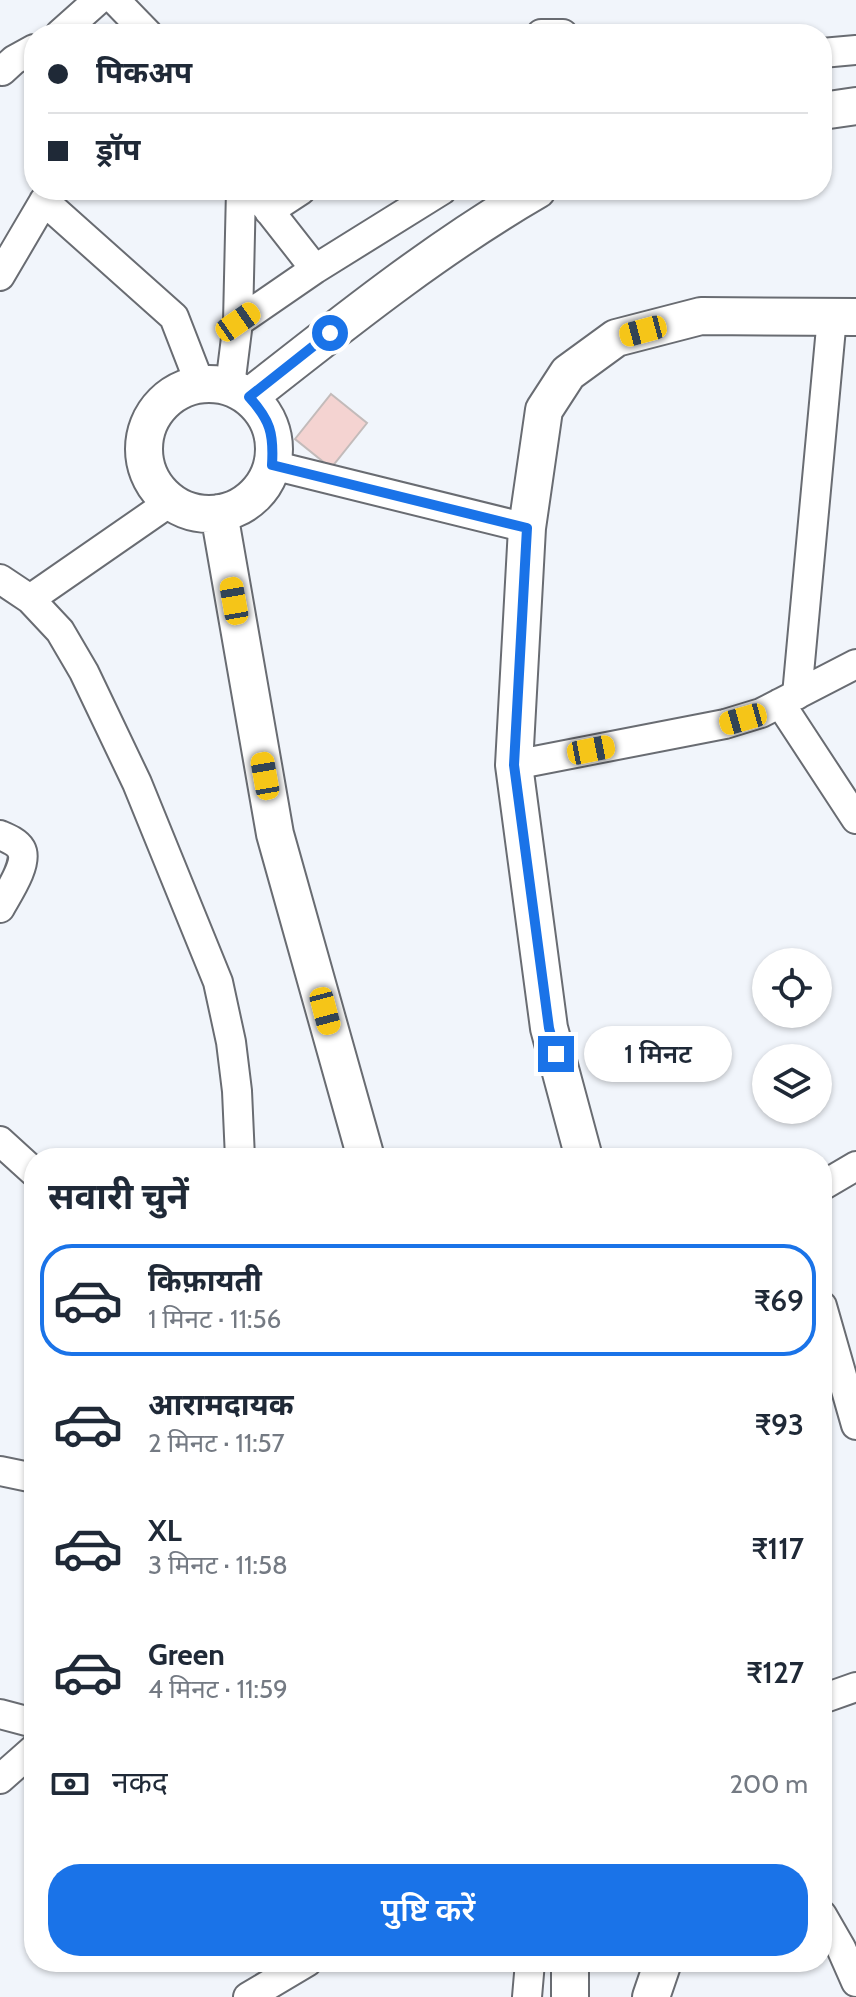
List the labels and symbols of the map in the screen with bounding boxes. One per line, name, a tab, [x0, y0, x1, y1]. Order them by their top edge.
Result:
car	[211, 298, 265, 346]
car	[617, 313, 669, 349]
route start	[312, 315, 348, 351]
car	[218, 575, 250, 627]
car	[717, 701, 769, 737]
car	[565, 734, 617, 766]
car	[249, 750, 281, 802]
car	[307, 985, 343, 1037]
callout: 1 मिनट	[584, 1026, 732, 1082]
route end	[538, 1036, 574, 1072]

